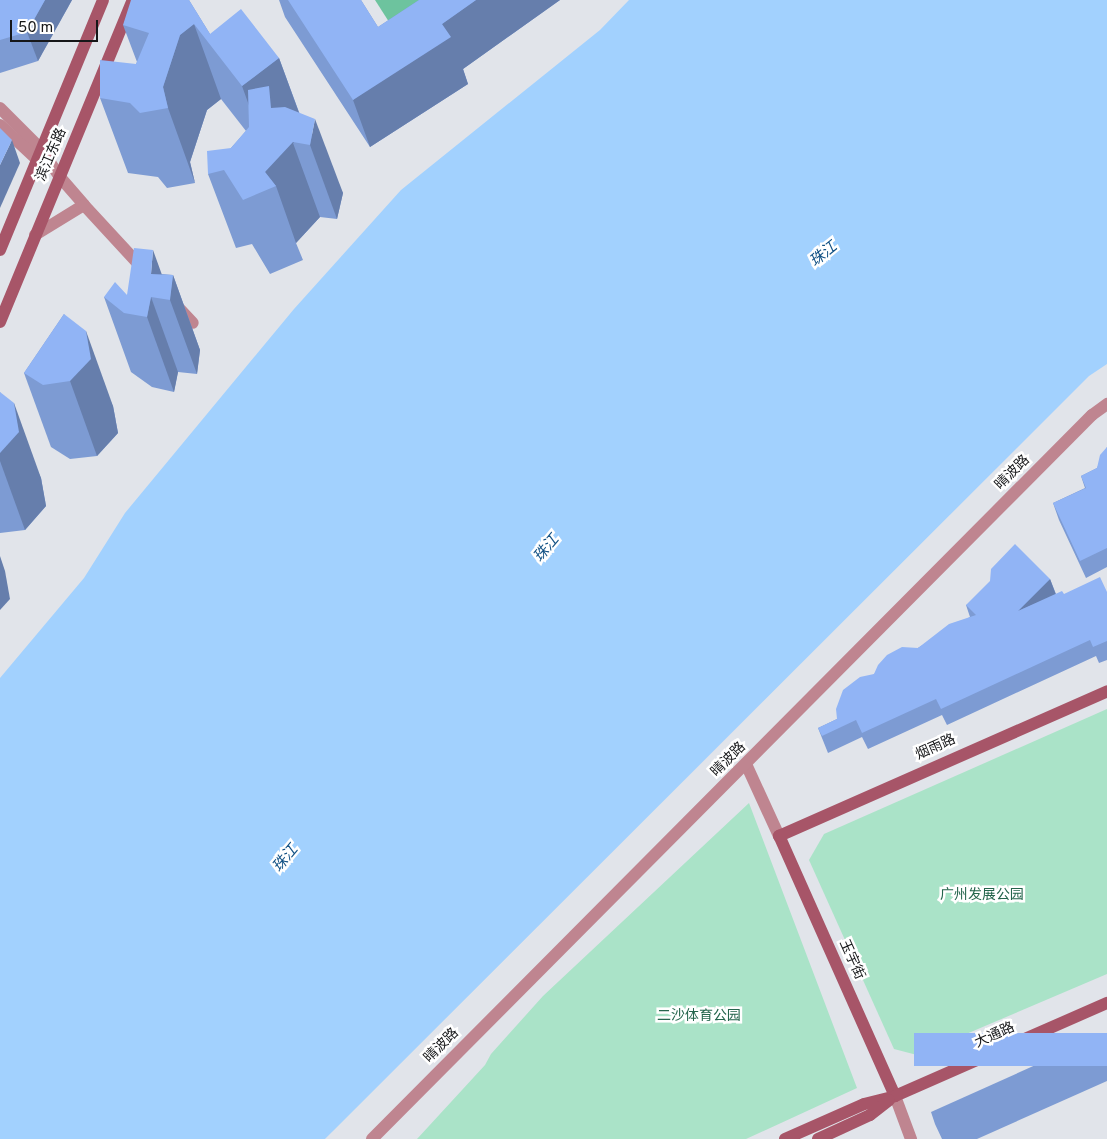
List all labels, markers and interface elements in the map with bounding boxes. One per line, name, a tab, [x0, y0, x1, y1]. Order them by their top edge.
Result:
scale bar	[12, 10, 100, 42]
text: 50 m	[18, 19, 53, 38]
street label: 滨江东路	[33, 126, 71, 184]
water label: 珠江	[807, 239, 841, 271]
street label: 晴波路	[992, 452, 1034, 494]
water label: 珠江	[530, 532, 564, 566]
street label: 烟雨路	[913, 732, 959, 764]
street label: 晴波路	[708, 739, 750, 781]
water label: 珠江	[269, 842, 303, 876]
park label: 广州发展公园	[940, 888, 1024, 904]
street label: 玉宇街	[835, 937, 867, 983]
park label: 二沙体育公园	[657, 1009, 741, 1025]
street label: 大通路	[972, 1020, 1018, 1052]
street label: 晴波路	[421, 1025, 463, 1067]

